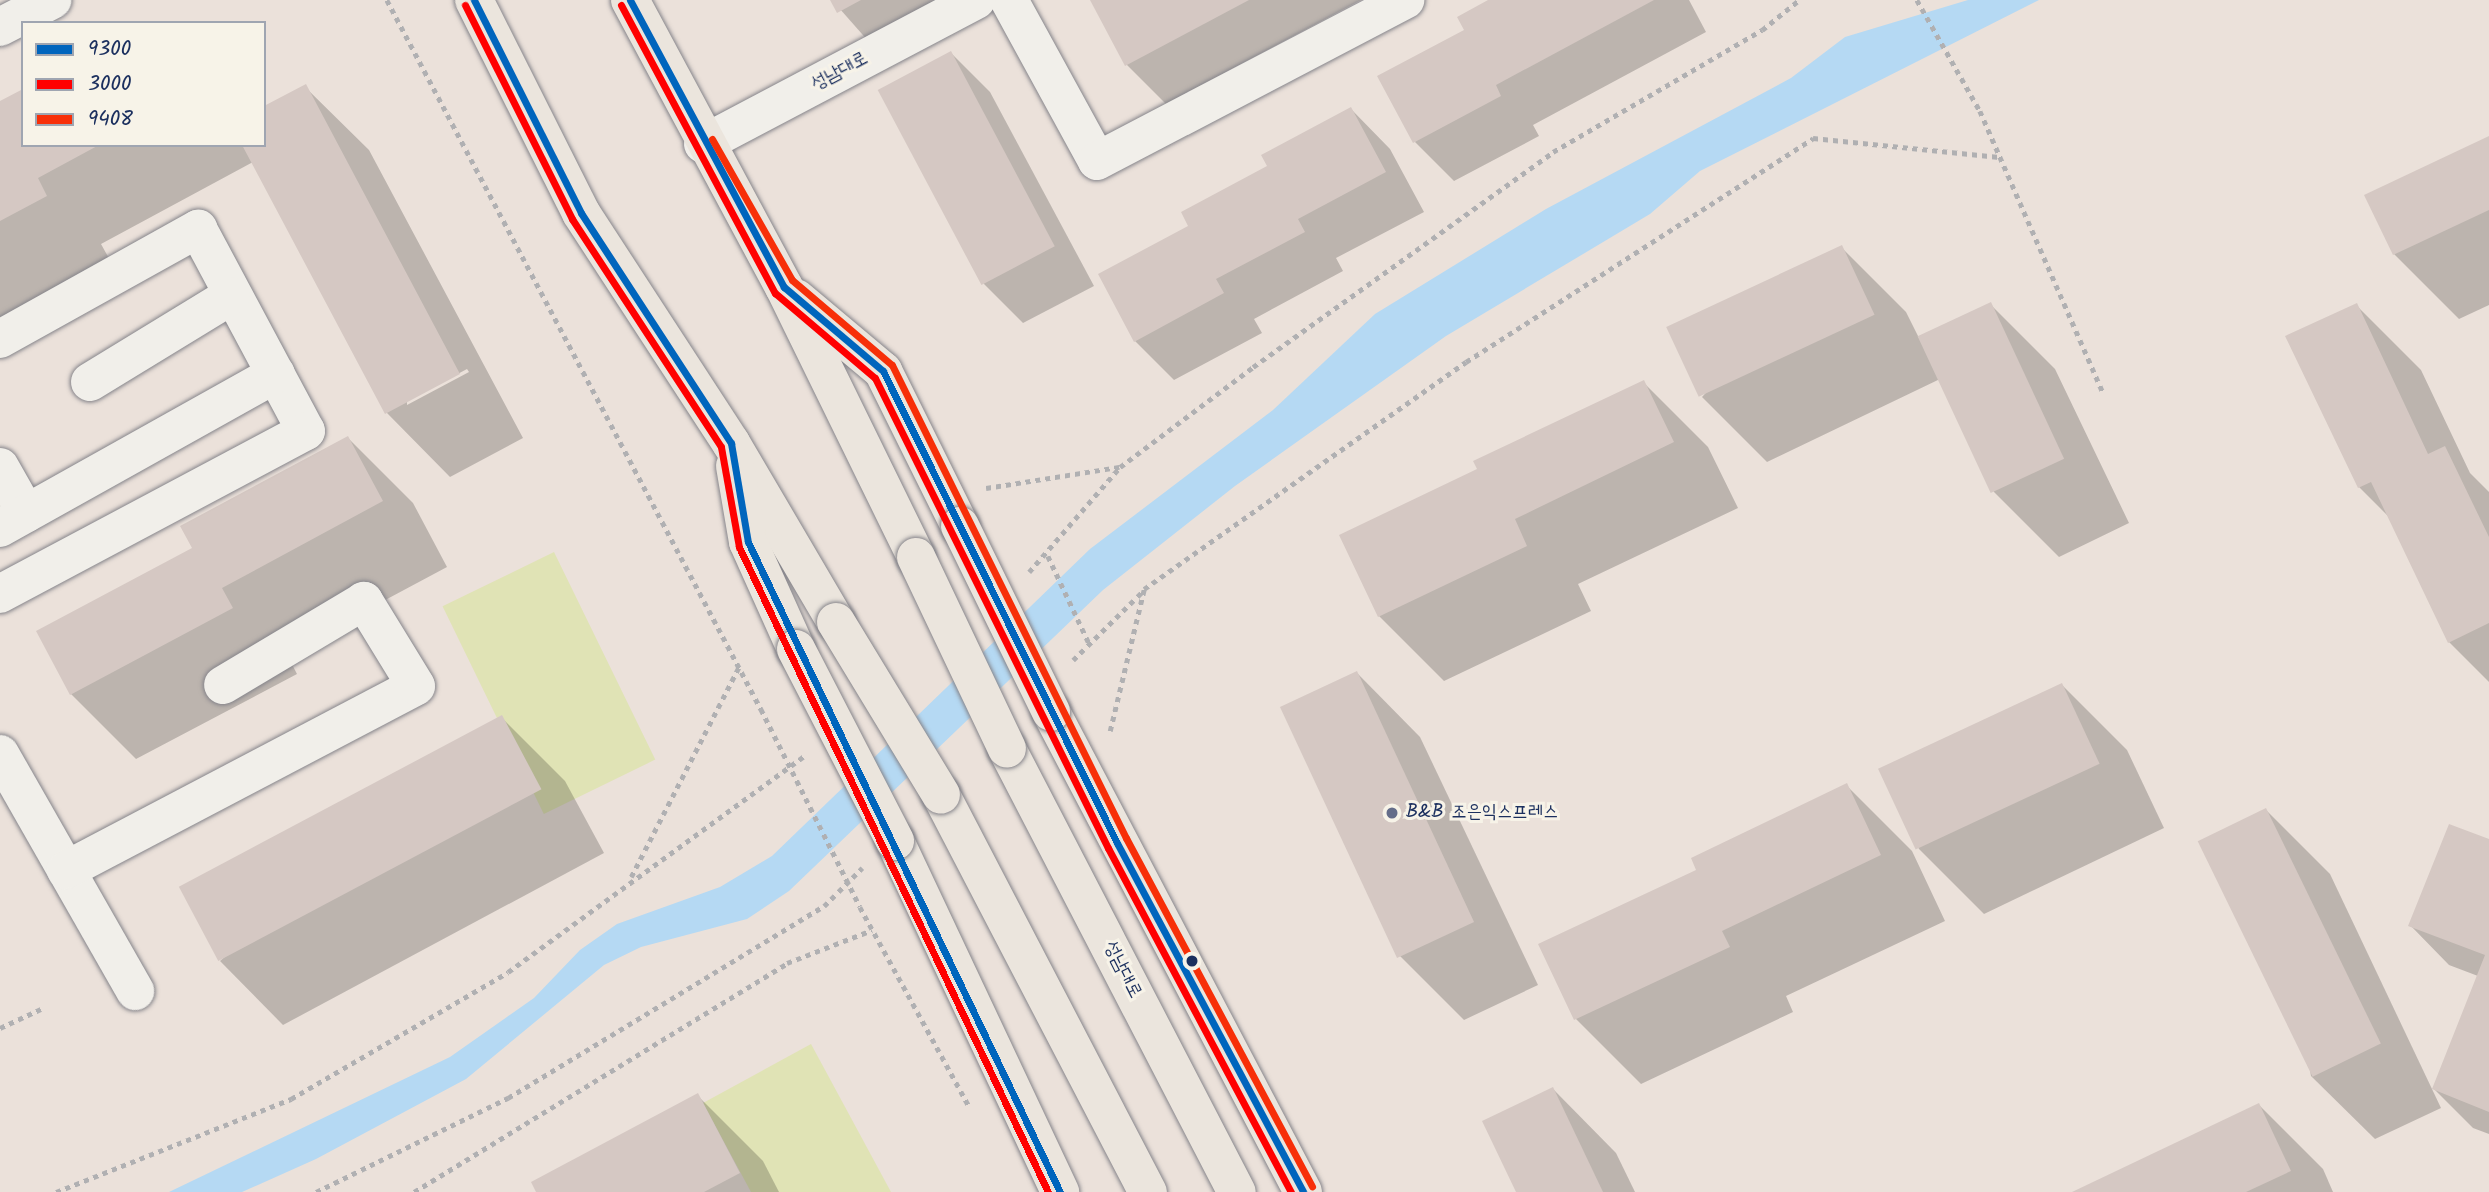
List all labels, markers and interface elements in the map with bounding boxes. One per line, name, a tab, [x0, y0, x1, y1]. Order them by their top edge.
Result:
legend	[21, 21, 266, 147]
text: 9300	[88, 33, 131, 66]
street label: 성남대로	[808, 48, 872, 96]
text: 3000	[88, 68, 132, 101]
text: 9408	[88, 103, 133, 136]
place label: B&B 조은익스프레스	[1406, 802, 1558, 824]
marker: B&B 조은익스프레스	[1384, 805, 1400, 821]
street label: 성남대로	[1098, 938, 1146, 1002]
unlabelled marker	[1185, 954, 1199, 968]

